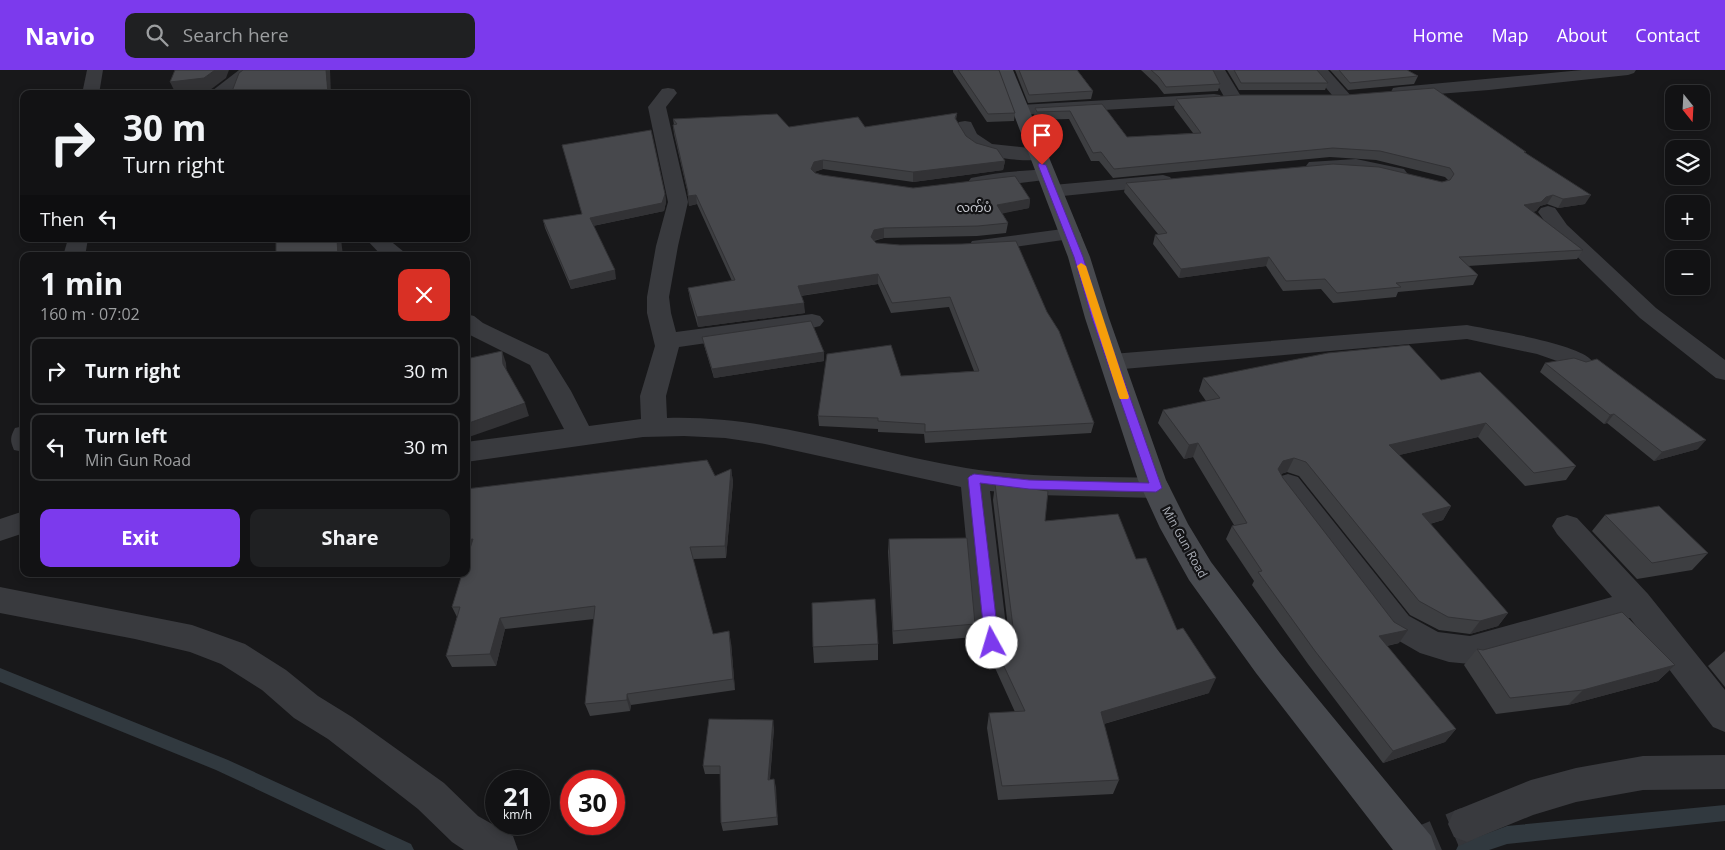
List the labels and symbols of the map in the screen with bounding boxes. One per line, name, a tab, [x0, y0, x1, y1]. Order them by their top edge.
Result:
north arrow	[1665, 85, 1710, 130]
pin	[1021, 114, 1063, 165]
district label: လက်ပံ	[956, 199, 992, 216]
street label: Min Gun Road	[1158, 503, 1212, 581]
position arrow	[965, 616, 1017, 668]
speed limit sign: 30	[560, 770, 625, 835]

